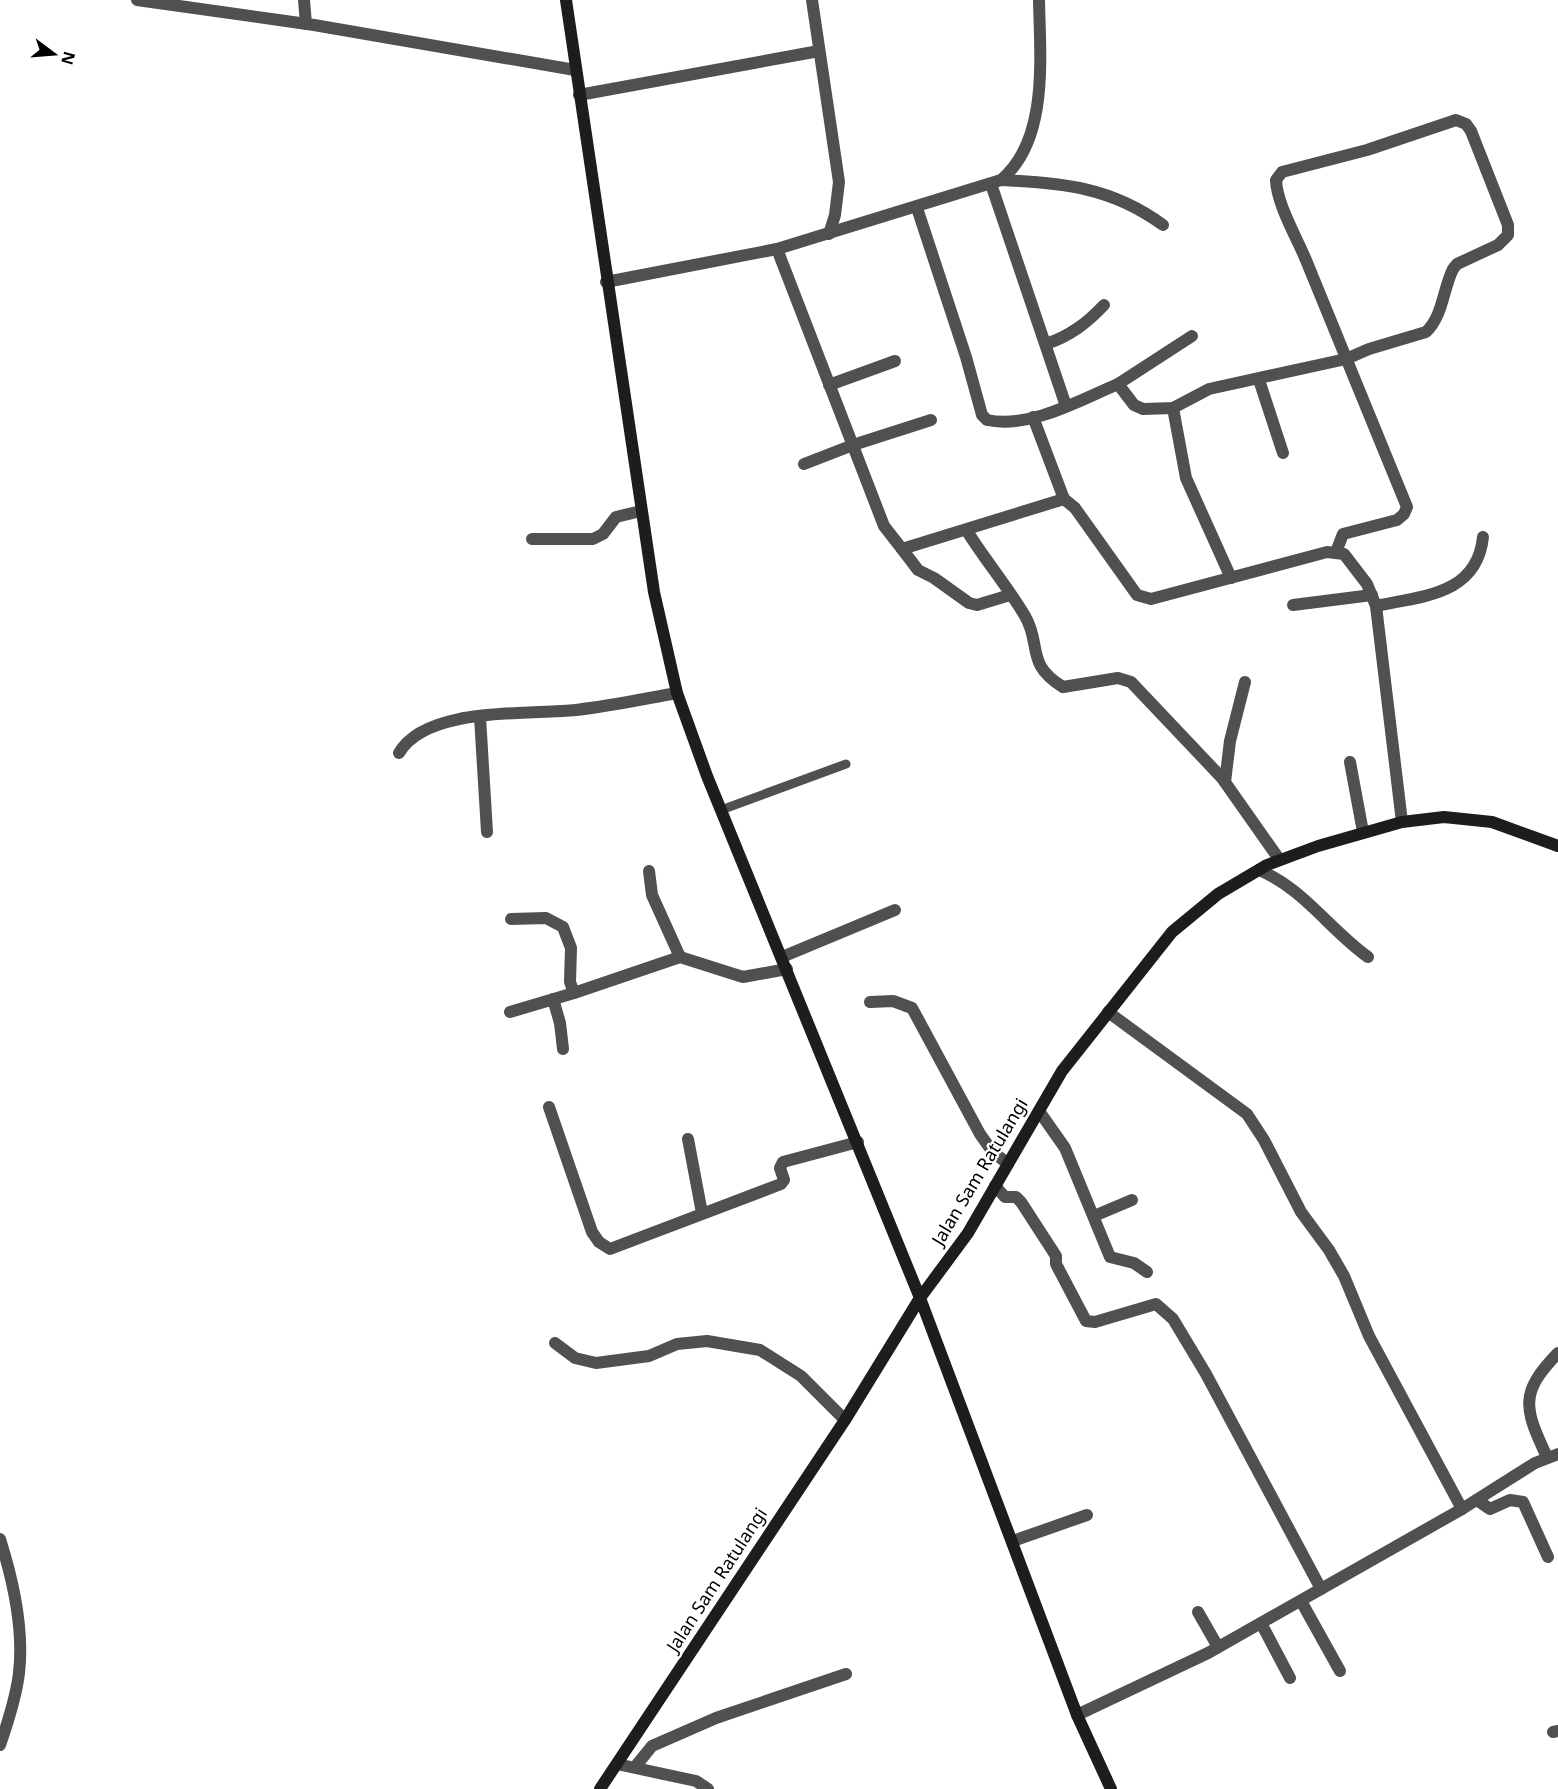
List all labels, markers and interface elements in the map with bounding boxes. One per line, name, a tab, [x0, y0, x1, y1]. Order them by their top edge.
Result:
north arrow	[24, 24, 84, 84]
text: N	[56, 49, 81, 67]
street label: Jalan Sam Ratulangi	[925, 1093, 1033, 1251]
street label: Jalan Sam Ratulangi	[659, 1503, 772, 1658]

